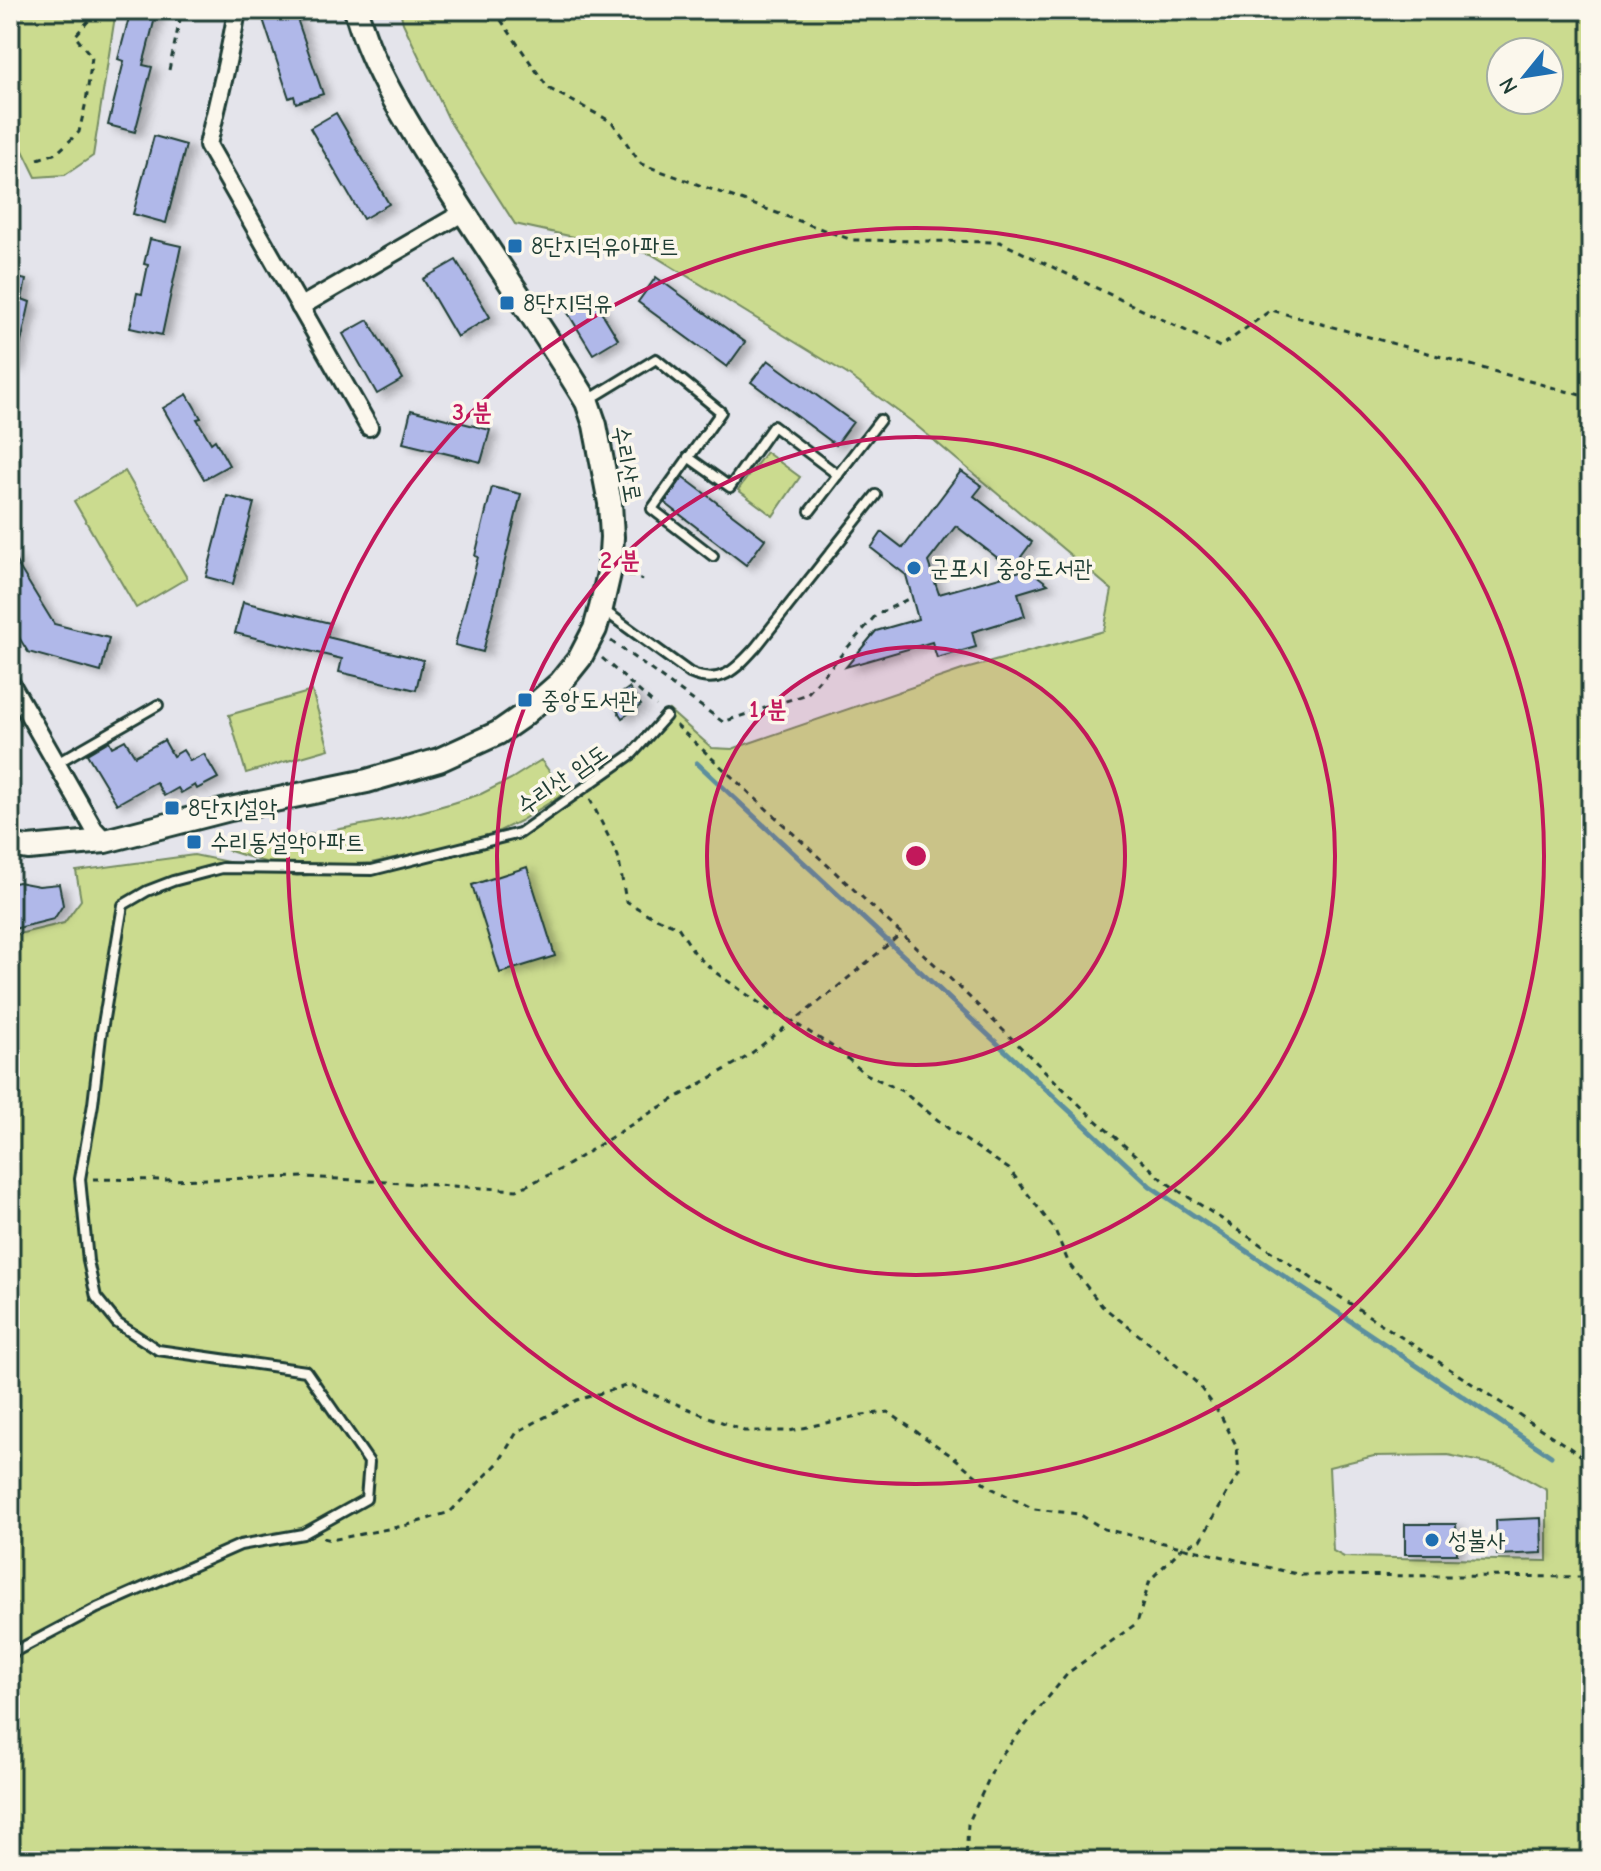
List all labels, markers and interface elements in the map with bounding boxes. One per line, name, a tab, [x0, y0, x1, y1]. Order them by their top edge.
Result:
north arrow	[1485, 36, 1565, 116]
text: N	[1494, 73, 1523, 98]
place label: 8단지덕유아파트	[531, 232, 679, 260]
marker: 8단지덕유아파트	[506, 237, 524, 255]
place label: 8단지덕유	[523, 289, 613, 317]
marker: 8단지덕유	[498, 294, 516, 312]
text: 3 분	[452, 398, 492, 426]
street label: 수리산로	[607, 424, 647, 504]
text: 2 분	[600, 546, 640, 574]
place label: 군포시 중앙도서관	[930, 554, 1093, 582]
marker: 군포시 중앙도서관	[905, 559, 923, 577]
place label: 중앙도서관	[541, 686, 638, 714]
marker: 중앙도서관	[516, 691, 534, 709]
text: 1 분	[749, 695, 787, 723]
street label: 수리산 임도	[511, 738, 613, 820]
place label: 8단지설악	[188, 794, 278, 822]
marker: 8단지설악	[163, 799, 181, 817]
place label: 수리동설악아파트	[210, 828, 365, 856]
marker: 수리동설악아파트	[185, 833, 203, 851]
centre of rings	[902, 842, 930, 870]
place label: 성불사	[1448, 1526, 1506, 1554]
marker: 성불사	[1423, 1531, 1441, 1549]

